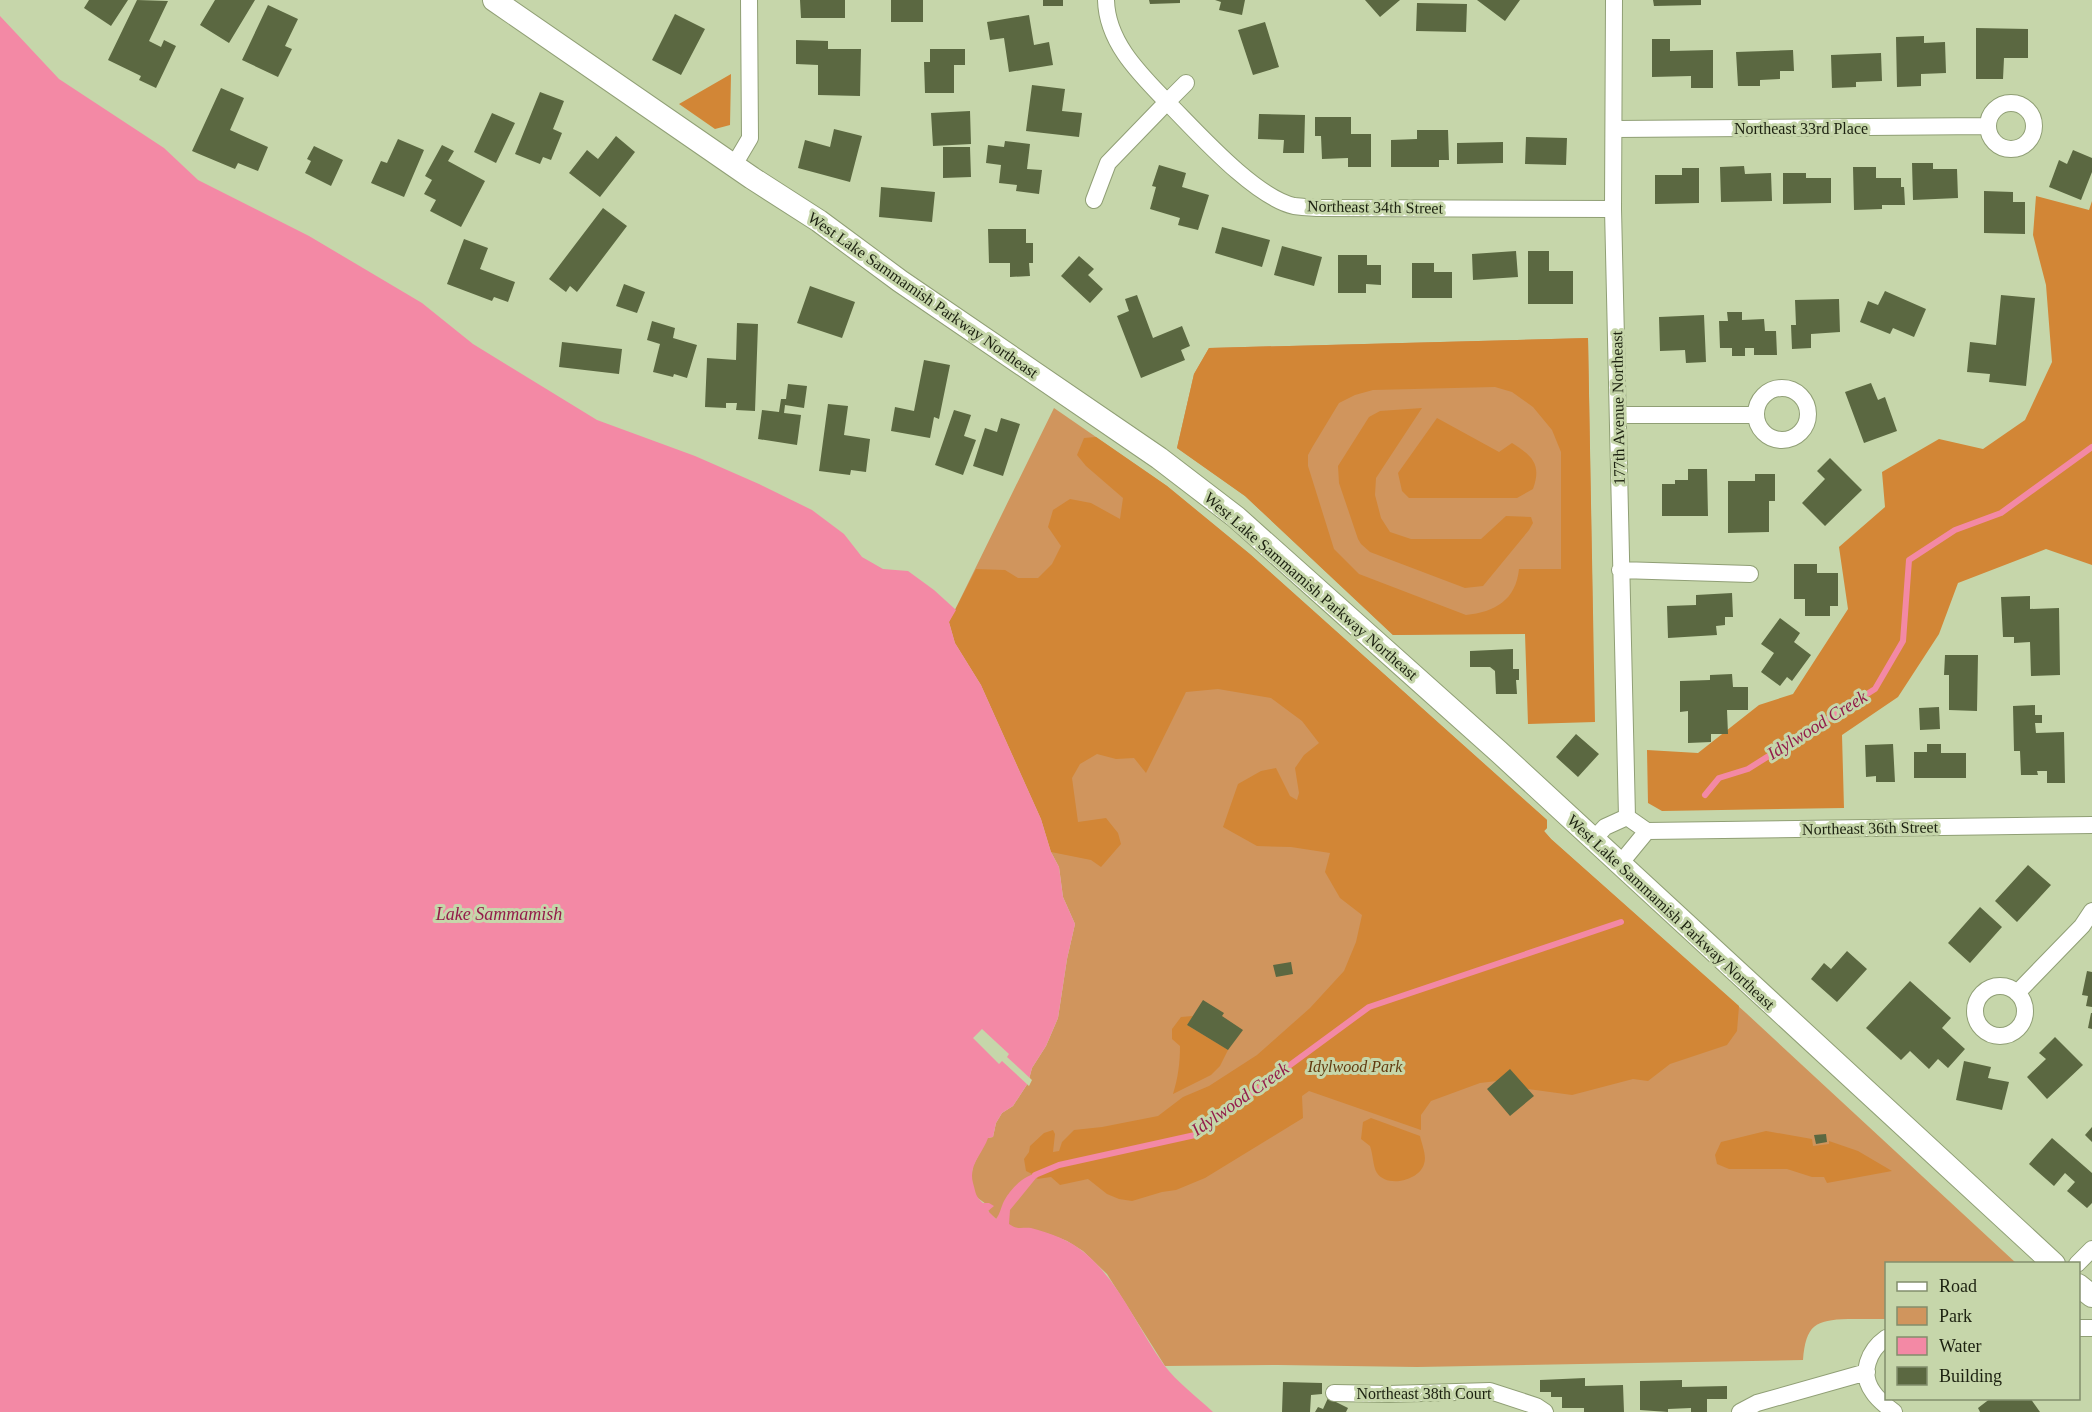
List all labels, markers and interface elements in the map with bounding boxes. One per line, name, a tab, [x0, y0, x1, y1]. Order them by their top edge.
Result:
street label: Northeast 33rd Place	[1734, 120, 1868, 137]
street label: Northeast 34th Street	[1307, 197, 1444, 217]
street label: West Lake Sammamish Parkway Northeast	[804, 209, 1042, 383]
street label: 177th Avenue Northeast	[1608, 330, 1628, 485]
street label: West Lake Sammamish Parkway Northeast	[1200, 489, 1421, 684]
water label: Idylwood Creek	[1763, 686, 1871, 764]
street label: West Lake Sammamish Parkway Northeast	[1563, 811, 1778, 1014]
street label: Northeast 36th Street	[1802, 818, 1939, 838]
water label: Lake Sammamish	[435, 904, 562, 924]
water label: Idylwood Creek	[1187, 1058, 1293, 1140]
park label: Idylwood Park	[1307, 1058, 1403, 1076]
legend	[1885, 1262, 2080, 1400]
text: Road	[1939, 1276, 1977, 1296]
text: Park	[1939, 1306, 1972, 1326]
text: Water	[1939, 1336, 1982, 1356]
text: Building	[1939, 1366, 2002, 1386]
street label: Northeast 38th Court	[1356, 1385, 1492, 1402]

